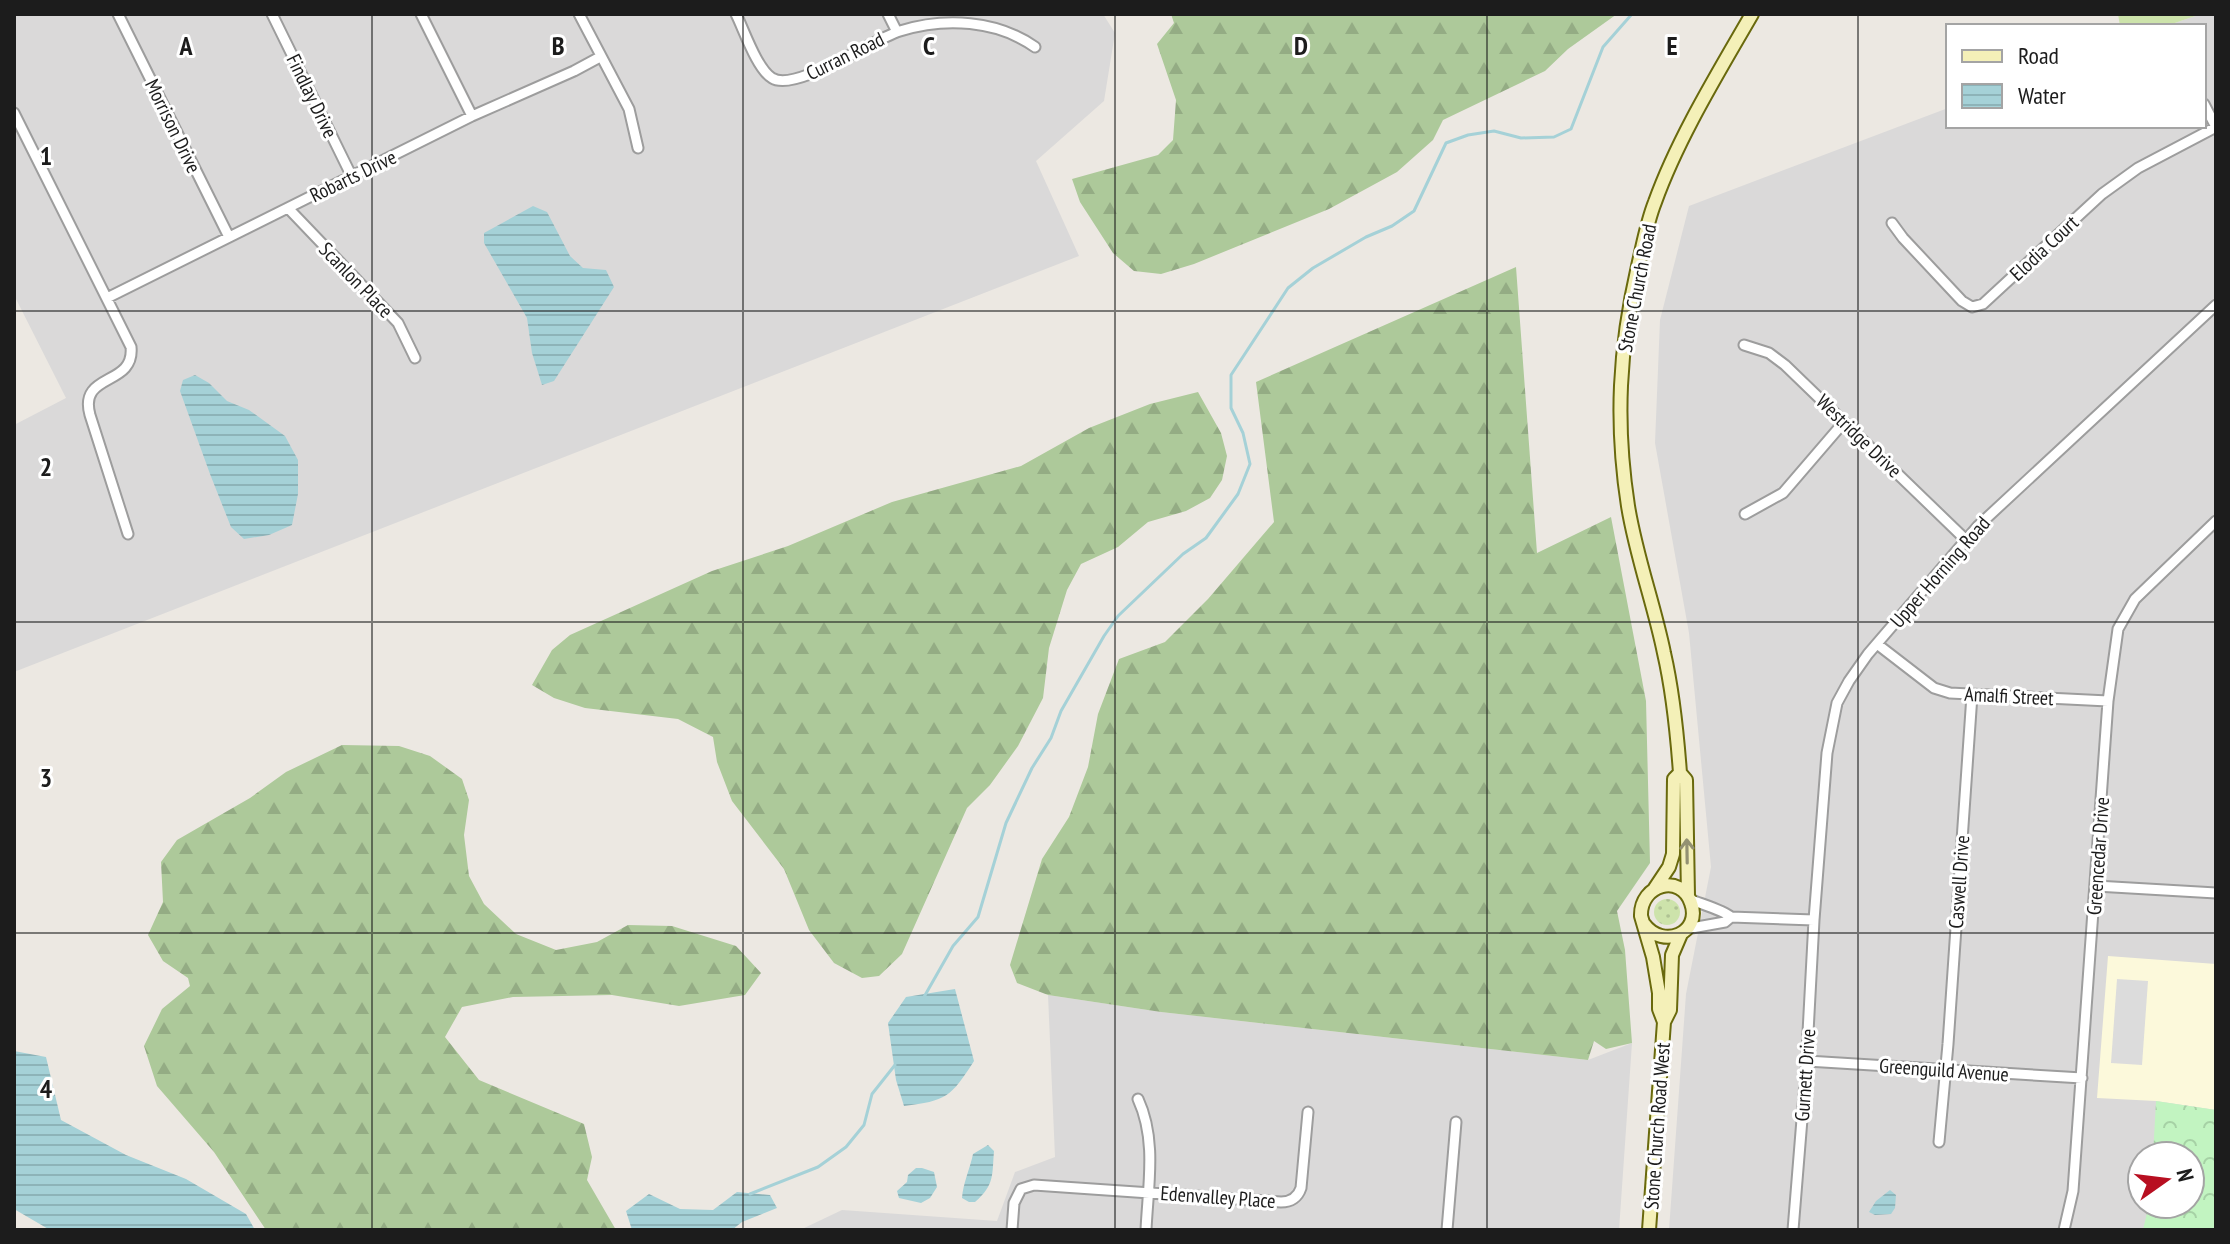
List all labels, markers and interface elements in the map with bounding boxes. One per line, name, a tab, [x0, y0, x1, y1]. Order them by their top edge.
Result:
legend	[1946, 24, 2206, 128]
street label: Curran Road	[802, 26, 888, 86]
text: A	[178, 29, 193, 62]
text: B	[552, 29, 565, 62]
text: C	[923, 29, 935, 62]
text: D	[1294, 29, 1308, 62]
text: E	[1666, 29, 1678, 62]
text: Road	[2018, 40, 2059, 71]
street label: Findlay Drive	[281, 50, 343, 142]
street label: Morrison Drive	[139, 75, 207, 177]
text: Water	[2018, 80, 2066, 111]
text: 1	[40, 139, 52, 172]
street label: Robarts Drive	[306, 144, 400, 208]
street label: Elodia Court	[2004, 209, 2084, 286]
street label: Stone Church Road	[1612, 222, 1662, 354]
street label: Scanlon Place	[313, 237, 399, 323]
street label: Westridge Drive	[1811, 389, 1907, 483]
text: 2	[40, 450, 52, 483]
street label: Upper Horning Road	[1884, 511, 1996, 633]
street label: Amalfi Street	[1964, 681, 2055, 711]
text: 3	[40, 761, 52, 794]
street label: Greencedar Drive	[2081, 796, 2115, 916]
street label: Caswell Drive	[1943, 834, 1975, 930]
one-way arrow	[1679, 838, 1694, 865]
street label: Gurnett Drive	[1789, 1028, 1821, 1122]
street label: Stone Church Road West	[1638, 1041, 1676, 1210]
street label: Greenguild Avenue	[1878, 1053, 2010, 1087]
text: 4	[40, 1072, 53, 1105]
north arrow	[2126, 1140, 2206, 1220]
text: N	[2170, 1166, 2200, 1184]
street label: Edenvalley Place	[1160, 1180, 1276, 1214]

